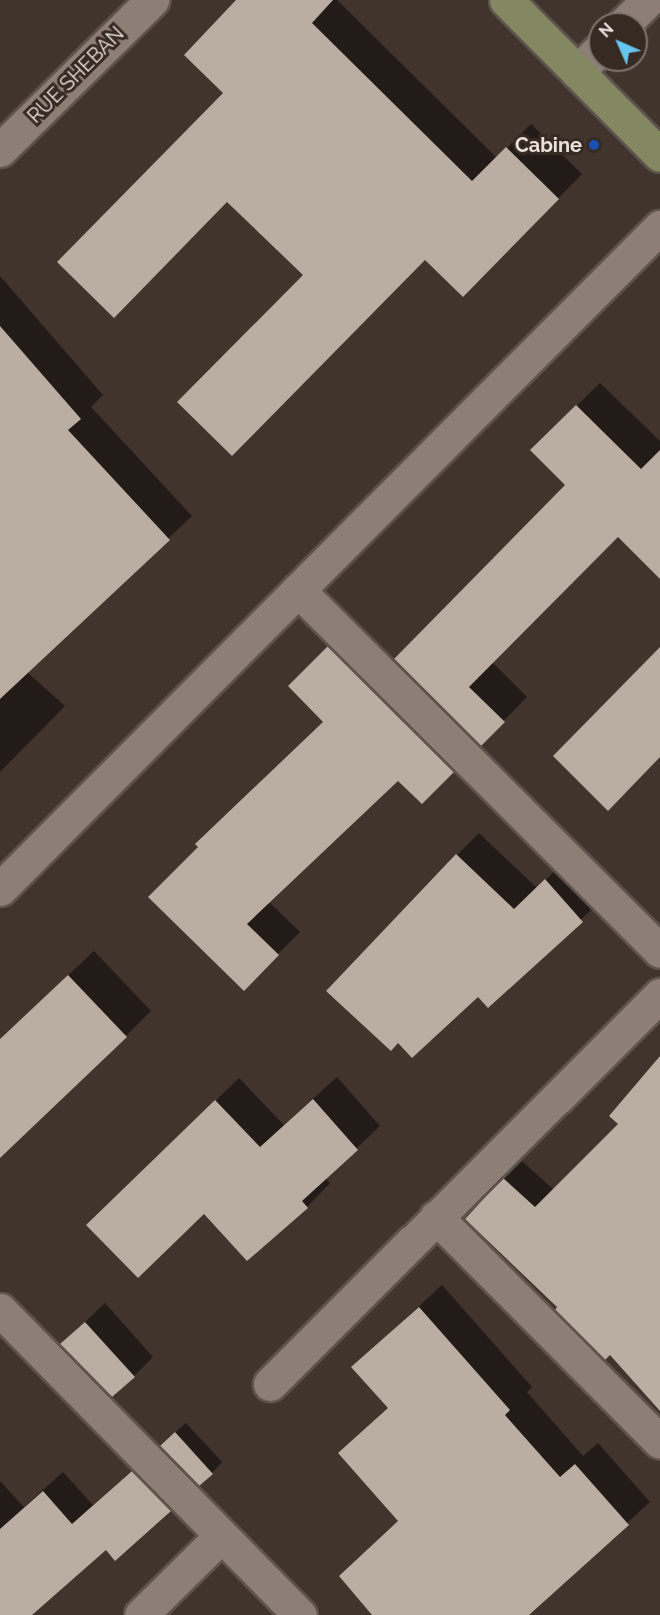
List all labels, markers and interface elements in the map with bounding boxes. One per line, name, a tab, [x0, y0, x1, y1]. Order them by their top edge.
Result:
north arrow	[588, 12, 648, 72]
text: N	[595, 19, 617, 41]
street label: RUE SHEBAN	[23, 22, 129, 128]
place label: Cabine	[515, 133, 582, 157]
marker: Cabine	[587, 138, 601, 152]

